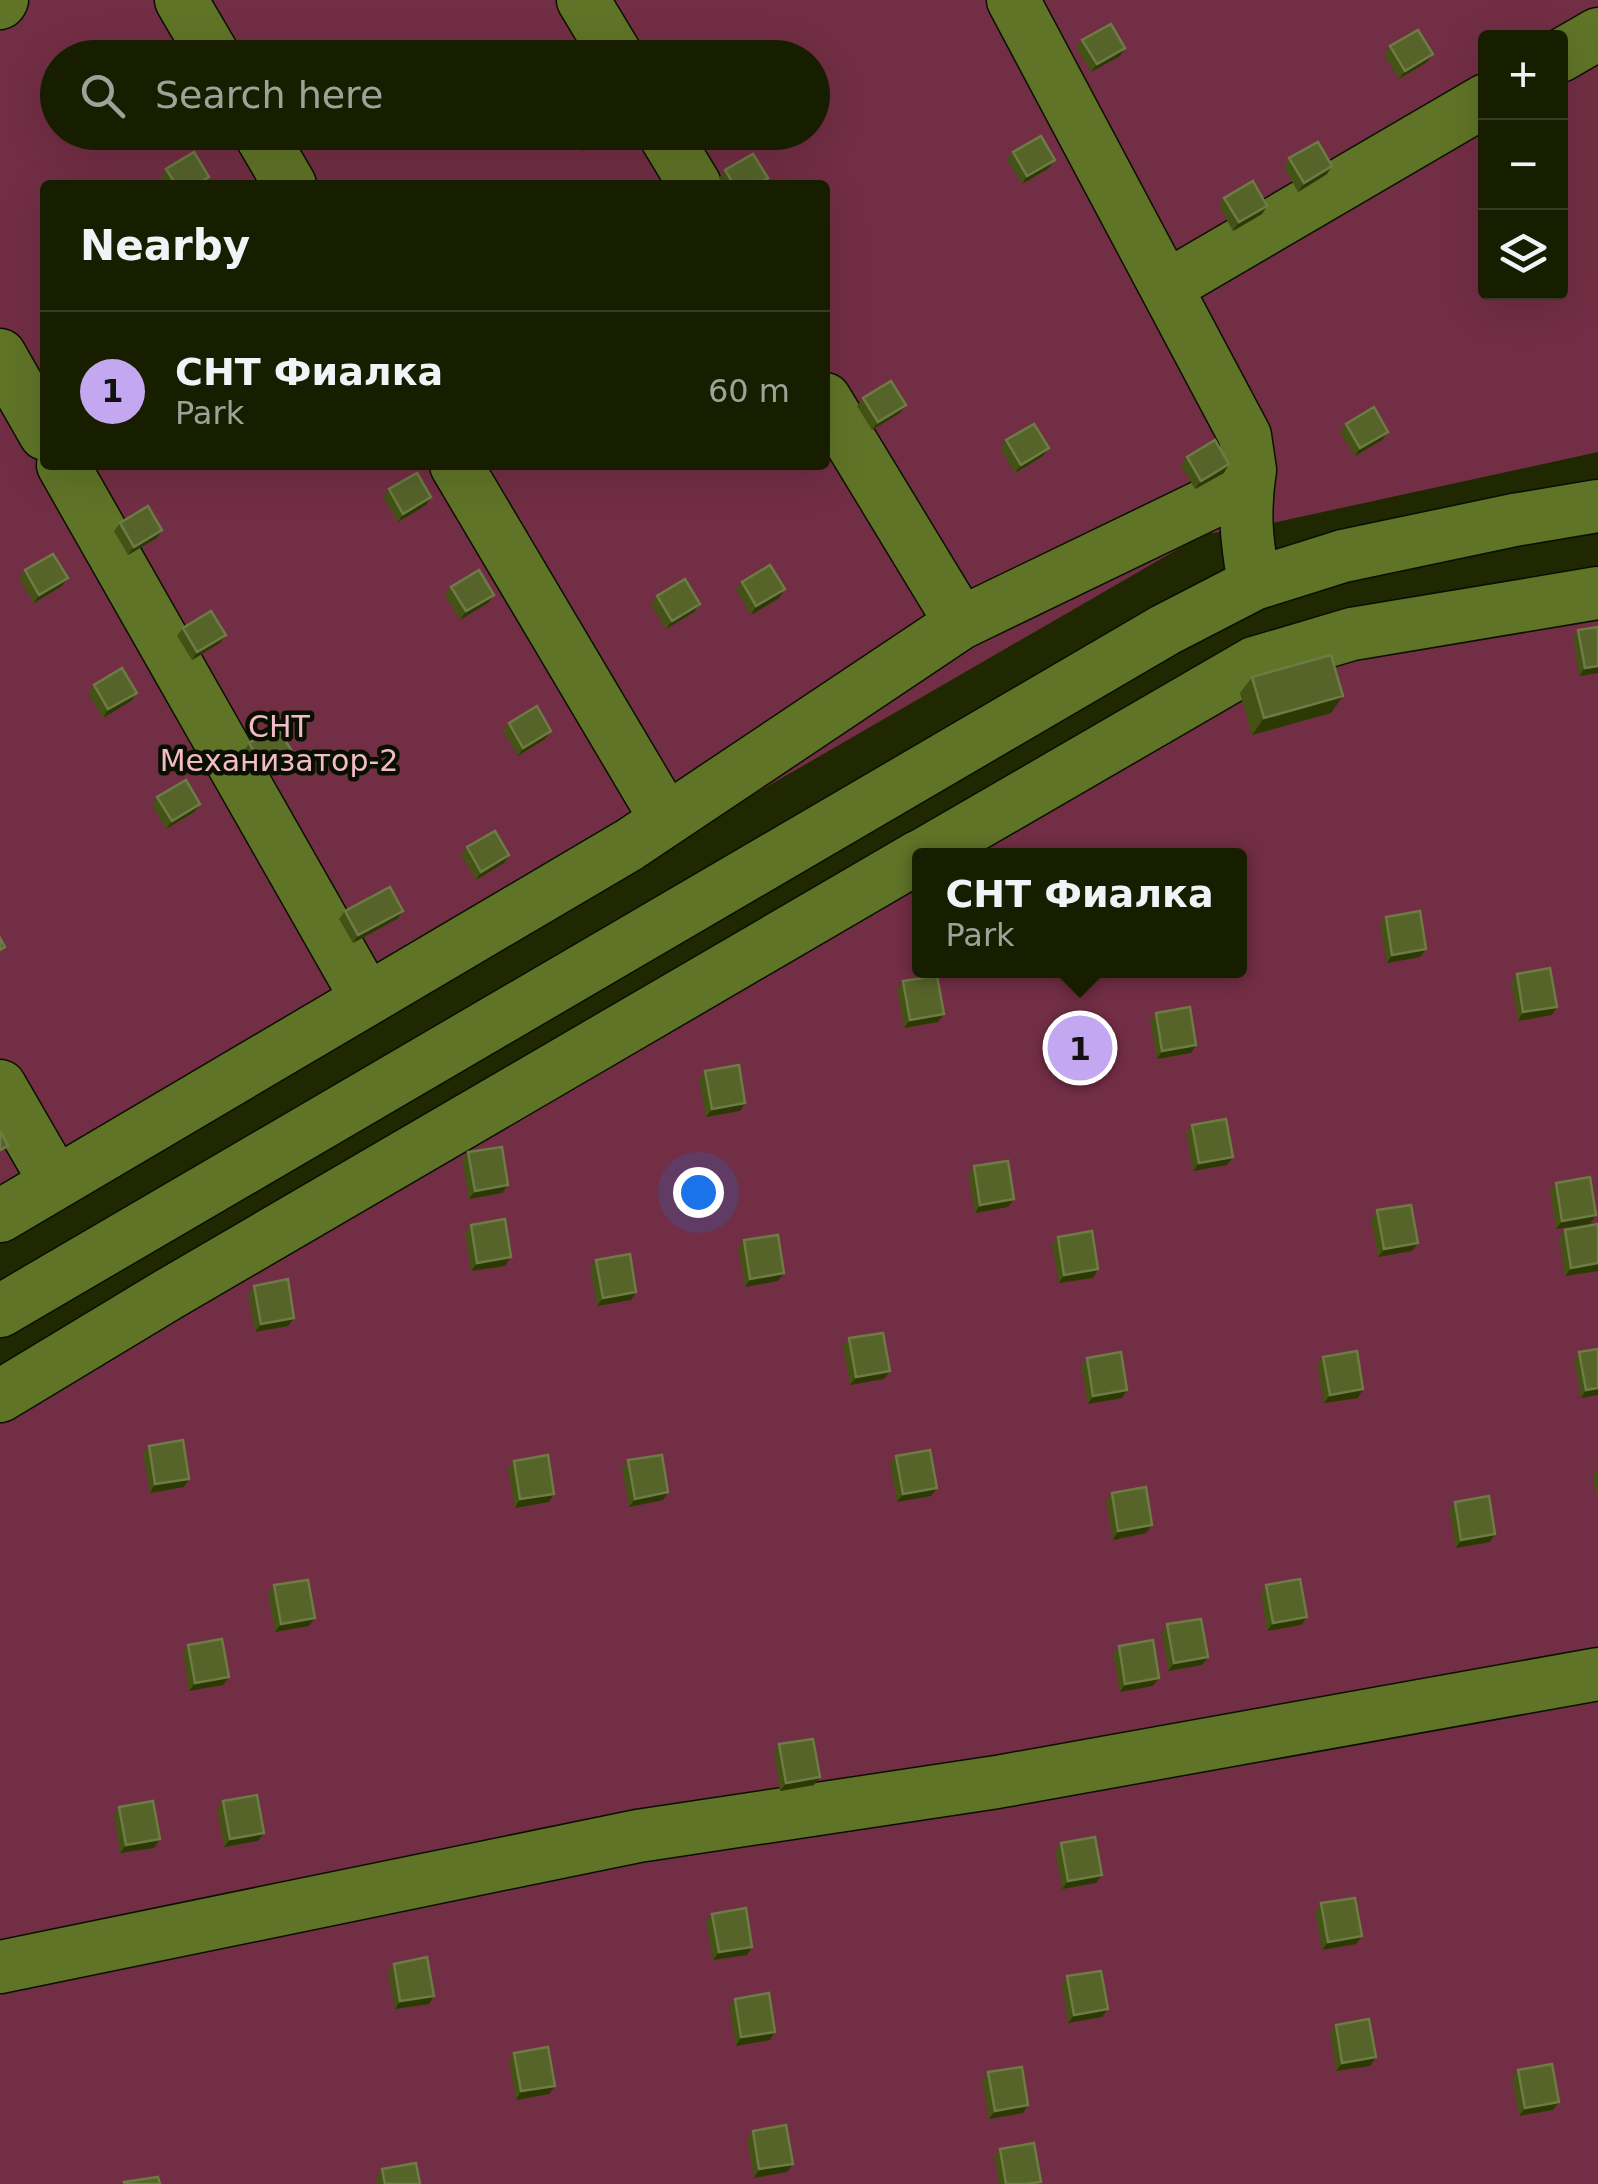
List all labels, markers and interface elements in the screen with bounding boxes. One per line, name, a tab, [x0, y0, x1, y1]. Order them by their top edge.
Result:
map controls	[1478, 30, 1568, 300]
button: +	[1478, 30, 1568, 120]
search box	[40, 40, 830, 150]
icon: search	[75, 68, 130, 123]
text: Search here	[155, 73, 383, 117]
button: −	[1478, 120, 1568, 210]
button: layers	[1478, 210, 1568, 300]
text: Nearby	[80, 221, 250, 270]
text: СНТ Фиалка	[175, 350, 443, 394]
text: 1	[101, 372, 124, 410]
text: 60 m	[708, 372, 790, 410]
text: Park	[175, 394, 244, 432]
park label: СНТ Механизатор-2	[160, 709, 398, 778]
popup	[912, 848, 1247, 978]
text: СНТ Фиалка	[945, 872, 1214, 916]
text: Park	[945, 916, 1015, 954]
pin: 1	[1048, 1010, 1112, 1086]
your location	[673, 1167, 724, 1218]

